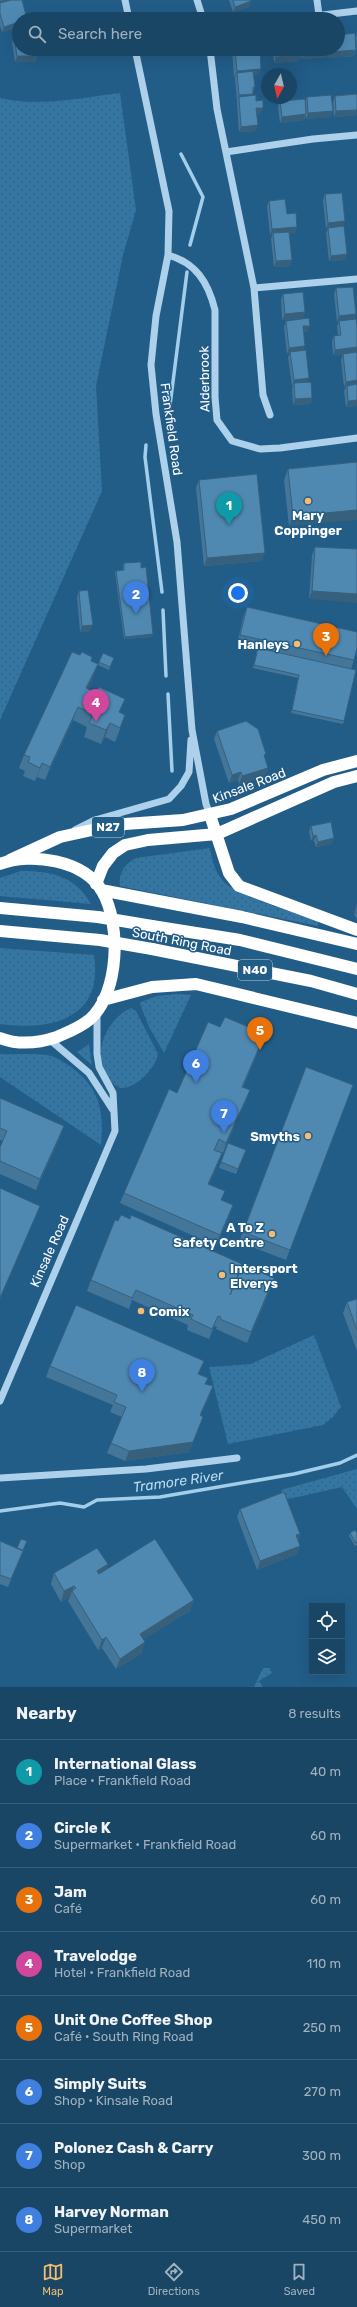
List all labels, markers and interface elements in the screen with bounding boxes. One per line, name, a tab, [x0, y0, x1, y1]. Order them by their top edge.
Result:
search box	[12, 12, 345, 56]
icon: search	[26, 23, 48, 45]
text: Search here	[58, 25, 142, 43]
north arrow	[261, 68, 297, 104]
street label: Alderbrook	[196, 346, 213, 412]
street label: Frankfield Road	[158, 382, 185, 476]
pin: 1	[216, 492, 242, 525]
marker: Mary Coppinger	[303, 496, 313, 506]
place label: Mary Coppinger	[274, 508, 342, 538]
pin: 2	[123, 581, 149, 614]
your location	[228, 583, 248, 603]
pin: 3	[313, 623, 339, 656]
place label: Hanleys	[237, 637, 289, 652]
marker: Hanleys	[292, 639, 302, 649]
pin: 4	[83, 689, 109, 722]
street label: Kinsale Road	[211, 765, 288, 806]
road number: N27	[92, 817, 124, 837]
street label: South Ring Road	[131, 925, 233, 959]
road number: N40	[238, 960, 272, 980]
pin: 5	[247, 1017, 273, 1050]
pin: 6	[183, 1050, 209, 1083]
pin: 7	[211, 1100, 237, 1133]
place label: Smyths	[250, 1129, 300, 1144]
marker: Smyths	[303, 1131, 313, 1141]
street label: Kinsale Road	[27, 1213, 72, 1289]
place label: A To Z Safety Centre	[173, 1220, 264, 1250]
marker: A To Z Safety Centre	[267, 1229, 277, 1239]
place label: Intersport Elverys	[230, 1261, 298, 1291]
marker: Intersport Elverys	[217, 1270, 227, 1280]
place label: Comix	[149, 1304, 190, 1319]
marker: Comix	[136, 1306, 146, 1316]
pin: 8	[129, 1359, 155, 1392]
water label: Tramore River	[132, 1467, 225, 1496]
map controls	[309, 1603, 345, 1675]
button: locate	[309, 1603, 345, 1639]
button: layers	[309, 1639, 345, 1675]
text: Nearby	[16, 1703, 77, 1723]
text: 8 results	[288, 1706, 341, 1721]
text: International Glass	[54, 1755, 197, 1773]
text: 1	[26, 1764, 32, 1779]
text: 40 m	[310, 1764, 341, 1779]
text: Place · Frankfield Road	[54, 1773, 191, 1788]
text: Circle K	[54, 1819, 111, 1837]
text: 2	[25, 1828, 33, 1843]
text: 60 m	[310, 1828, 341, 1843]
text: Supermarket · Frankfield Road	[54, 1837, 236, 1852]
text: Jam	[54, 1883, 87, 1901]
text: 3	[25, 1892, 33, 1907]
text: 60 m	[310, 1892, 341, 1907]
text: Café	[54, 1901, 82, 1916]
text: Travelodge	[54, 1947, 137, 1965]
text: 4	[25, 1956, 33, 1971]
text: 110 m	[307, 1956, 341, 1971]
text: Hotel · Frankfield Road	[54, 1965, 190, 1980]
text: Unit One Coffee Shop	[54, 2011, 212, 2029]
text: 5	[25, 2020, 33, 2035]
text: 250 m	[303, 2020, 341, 2035]
text: Café · South Ring Road	[54, 2029, 193, 2044]
text: Simply Suits	[54, 2075, 147, 2093]
text: 6	[25, 2084, 33, 2099]
text: 270 m	[304, 2084, 341, 2099]
text: Shop · Kinsale Road	[54, 2093, 173, 2108]
text: Polonez Cash & Carry	[54, 2139, 214, 2157]
text: 7	[25, 2148, 33, 2163]
text: 300 m	[302, 2148, 341, 2163]
text: Shop	[54, 2157, 85, 2172]
text: Harvey Norman	[54, 2203, 169, 2221]
text: 8	[25, 2212, 33, 2227]
text: 450 m	[302, 2212, 341, 2227]
text: Supermarket	[54, 2221, 132, 2236]
tab: Map	[42, 2261, 64, 2298]
tab: Directions	[148, 2261, 200, 2298]
tab: Saved	[284, 2261, 315, 2298]

